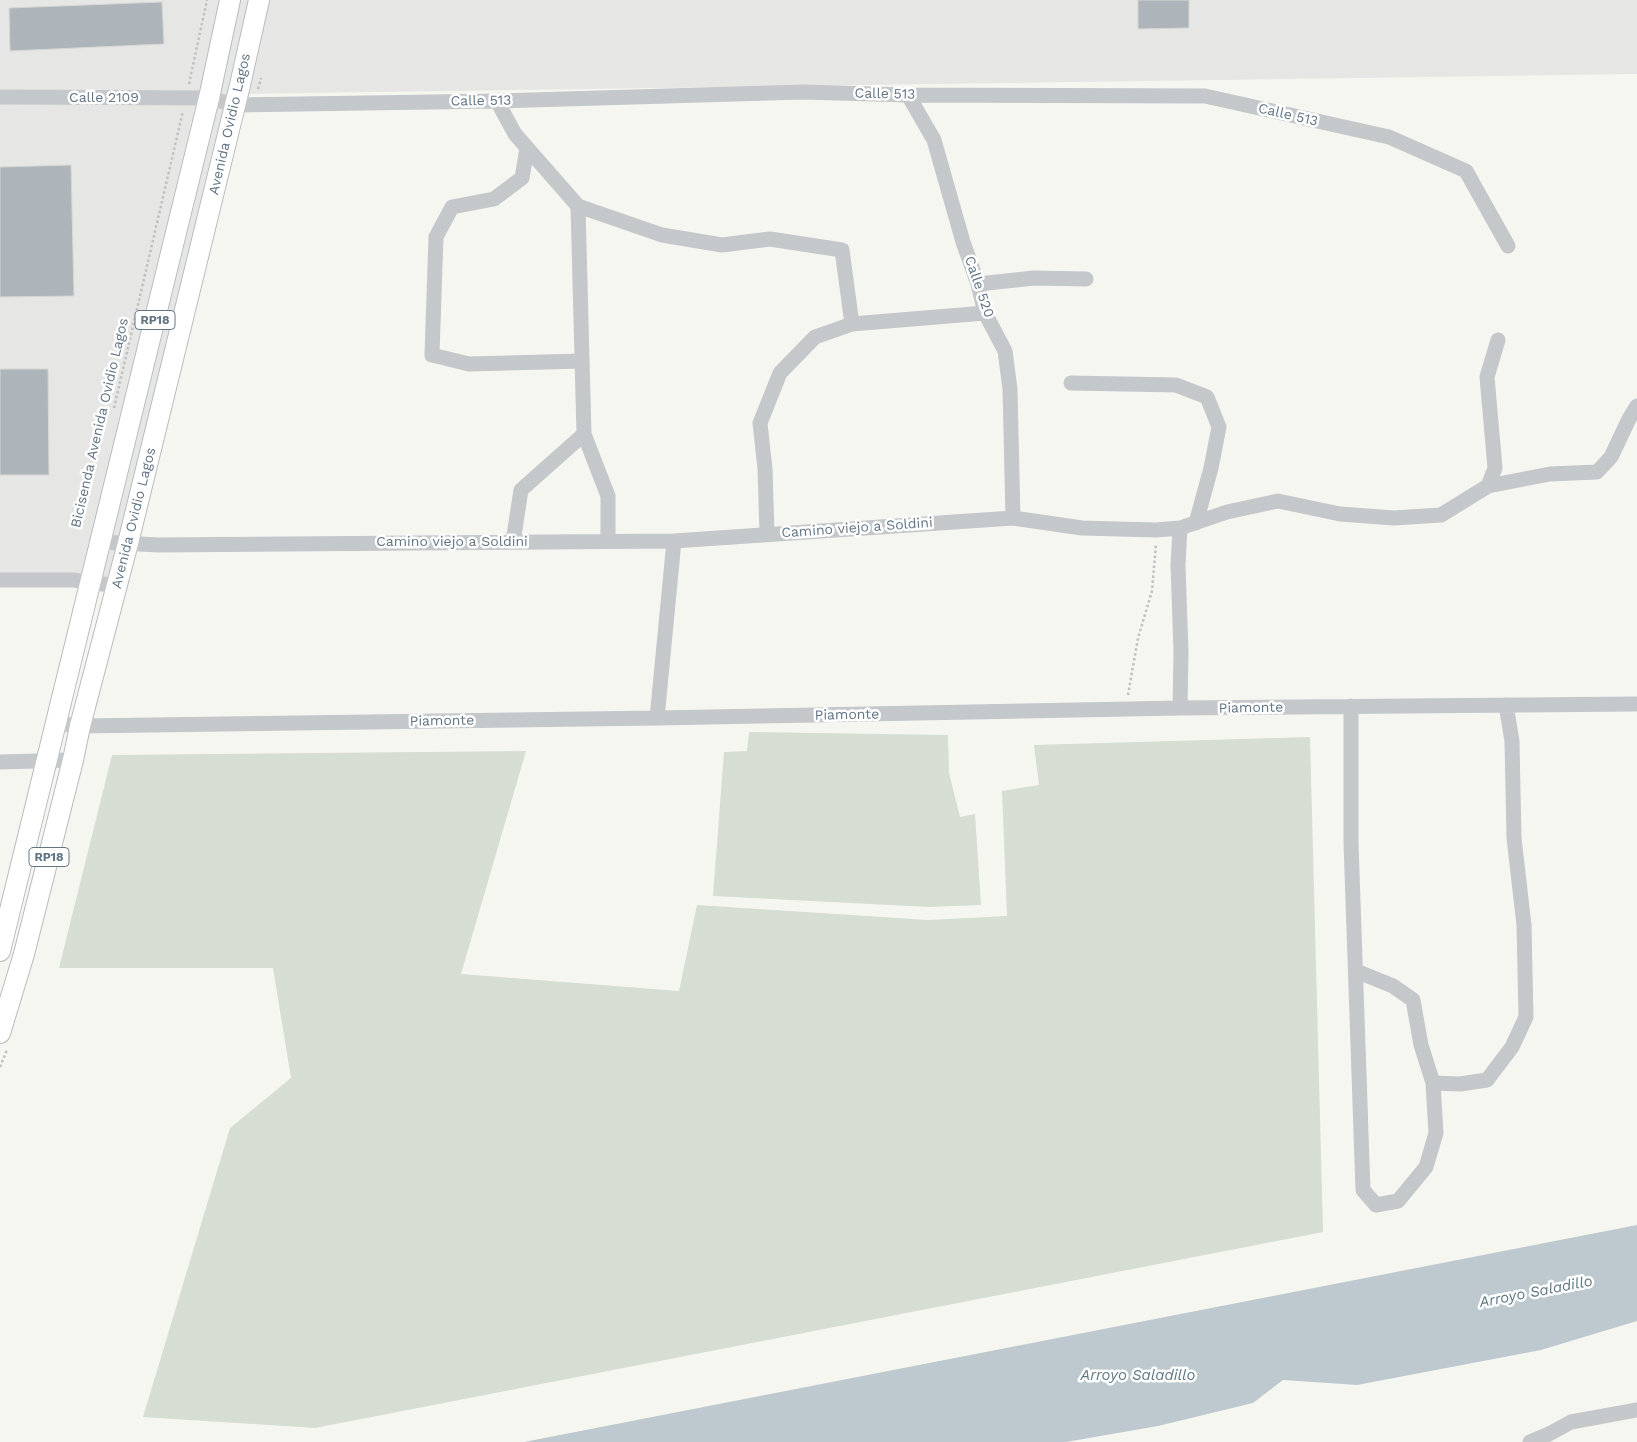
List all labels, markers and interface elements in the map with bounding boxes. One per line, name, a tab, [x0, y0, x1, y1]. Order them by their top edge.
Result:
street label: Avenida Ovidio Lagos	[206, 52, 254, 196]
street label: Calle 513	[854, 85, 916, 103]
street label: Calle 2109	[69, 90, 139, 106]
street label: Calle 513	[450, 92, 512, 110]
street label: Calle 513	[1257, 100, 1319, 130]
street label: Calle 520	[961, 254, 997, 320]
road number: RP18	[135, 310, 175, 330]
street label: Bicisenda Avenida Ovidio Lagos	[68, 317, 132, 529]
street label: Avenida Ovidio Lagos	[108, 446, 160, 590]
street label: Camino viejo a Soldini	[781, 514, 933, 542]
street label: Camino viejo a Soldini	[376, 534, 528, 550]
street label: Piamonte	[1219, 699, 1283, 717]
street label: Piamonte	[815, 706, 879, 724]
street label: Piamonte	[410, 712, 474, 730]
road number: RP18	[29, 848, 69, 866]
water label: Arroyo Saladillo	[1478, 1272, 1594, 1312]
water label: Arroyo Saladillo	[1081, 1367, 1195, 1385]

